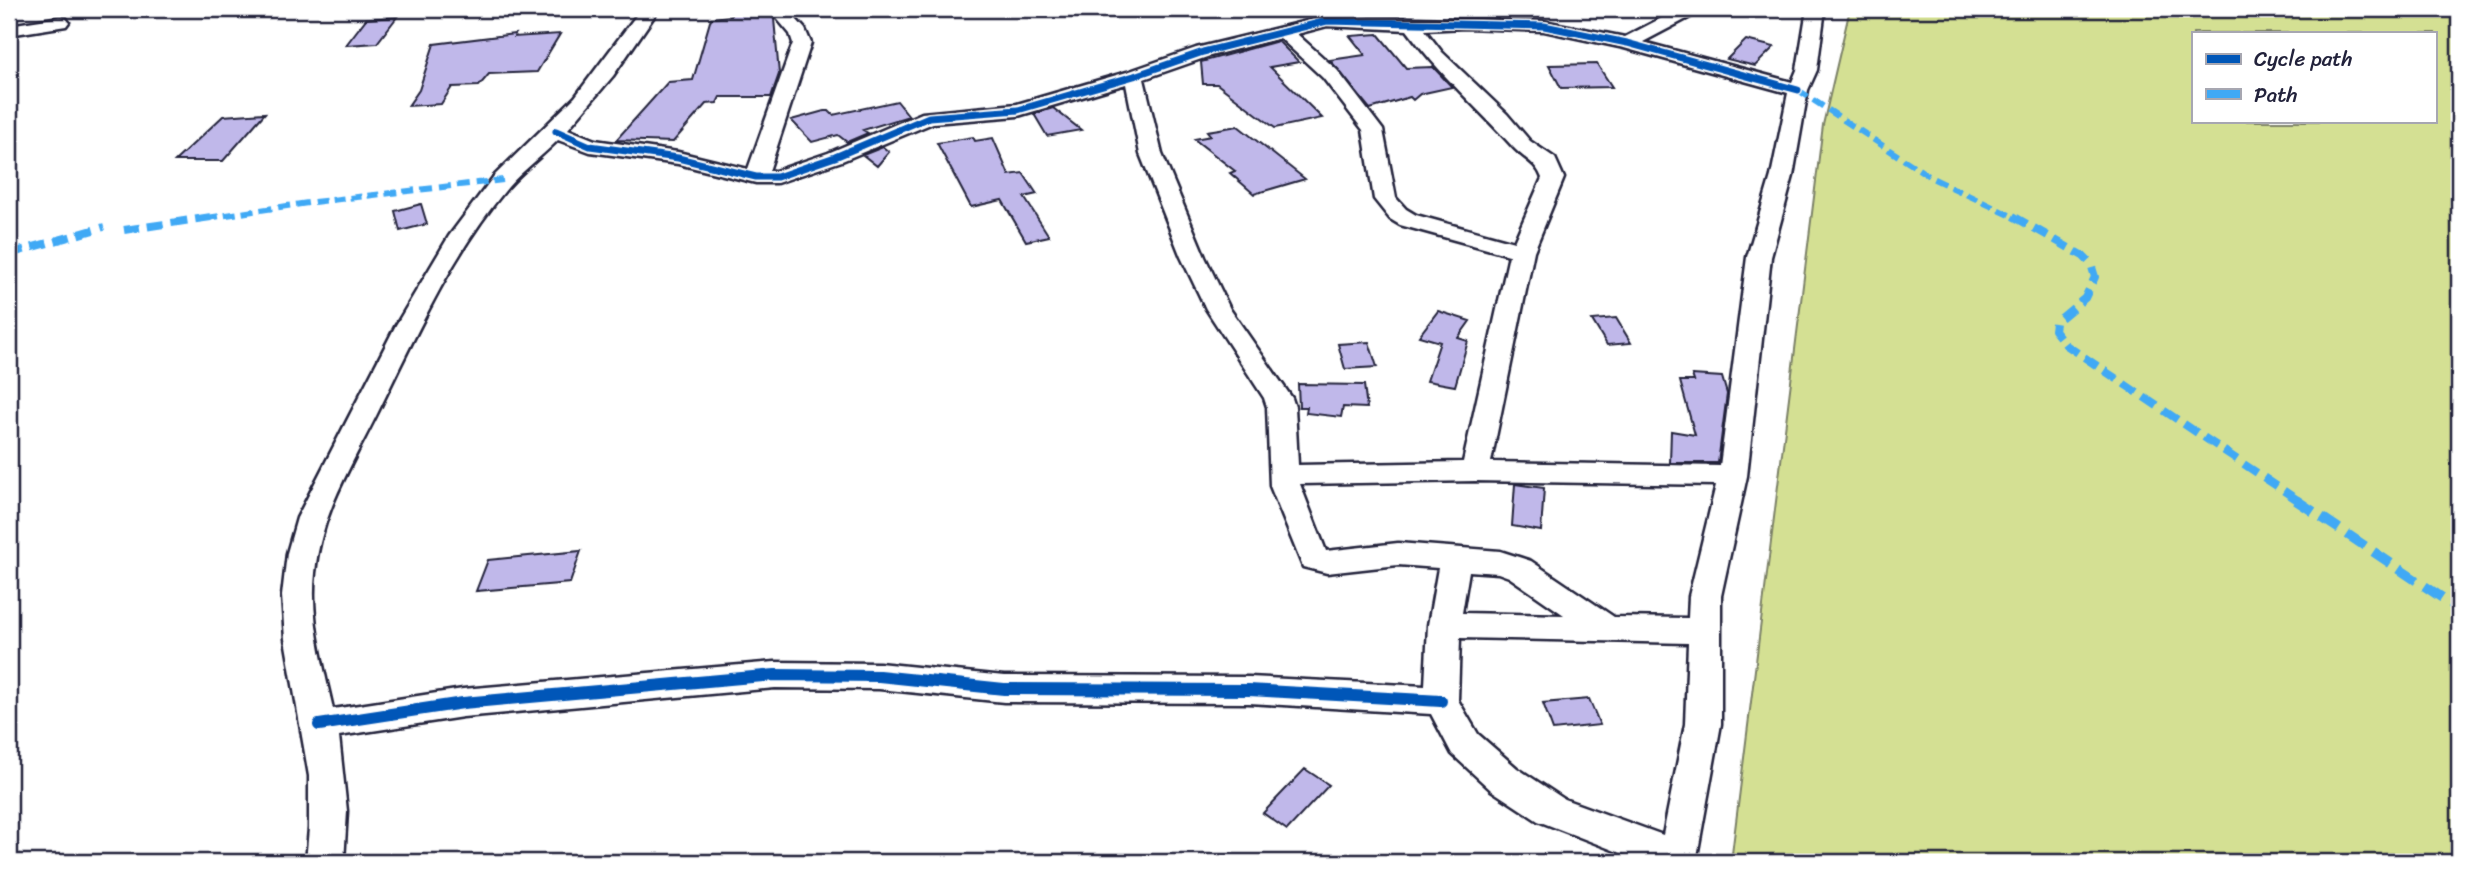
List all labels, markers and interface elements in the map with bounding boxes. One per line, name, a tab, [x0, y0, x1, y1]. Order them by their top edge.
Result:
legend	[2192, 32, 2436, 122]
text: Cycle path	[2254, 40, 2353, 78]
text: Path	[2254, 76, 2297, 114]

